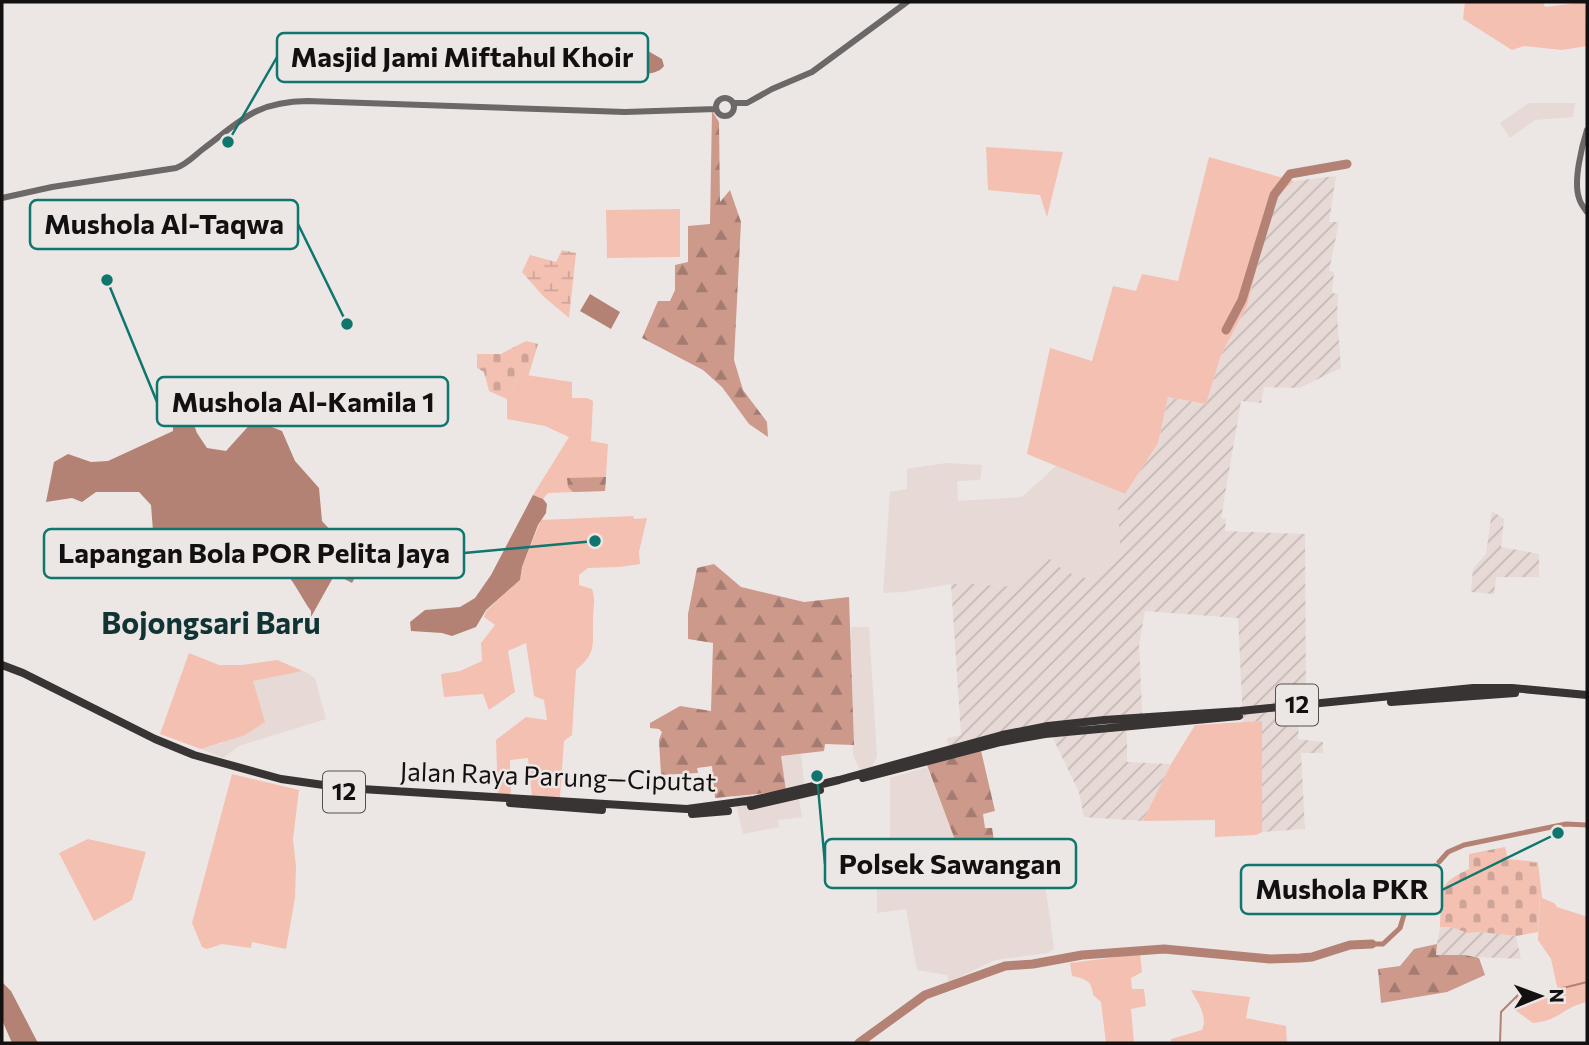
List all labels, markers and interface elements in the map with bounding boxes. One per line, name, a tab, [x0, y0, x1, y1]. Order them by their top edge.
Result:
callout: Masjid Jami Miftahul Khoir	[277, 33, 648, 82]
text: Masjid Jami Miftahul Khoir	[291, 39, 634, 73]
callout: Mushola Al-Taqwa	[30, 200, 298, 249]
text: Mushola Al-Taqwa	[44, 206, 284, 240]
callout: Mushola Al-Kamila 1	[157, 377, 448, 426]
text: Mushola Al-Kamila 1	[171, 384, 435, 418]
callout: Lapangan Bola POR Pelita Jaya	[44, 529, 464, 578]
text: Lapangan Bola POR Pelita Jaya	[58, 535, 450, 569]
district label: Bojongsari Baru	[101, 603, 321, 640]
road number: 12	[1276, 684, 1318, 726]
street label: Jalan Raya Parung—Ciputat	[399, 754, 717, 797]
road number: 12	[323, 772, 365, 812]
callout: Polsek Sawangan	[825, 839, 1076, 888]
text: Polsek Sawangan	[839, 846, 1061, 880]
callout: Mushola PKR	[1241, 865, 1442, 914]
text: Mushola PKR	[1255, 871, 1429, 905]
north arrow	[1505, 961, 1575, 1031]
text: N	[1546, 988, 1569, 1003]

